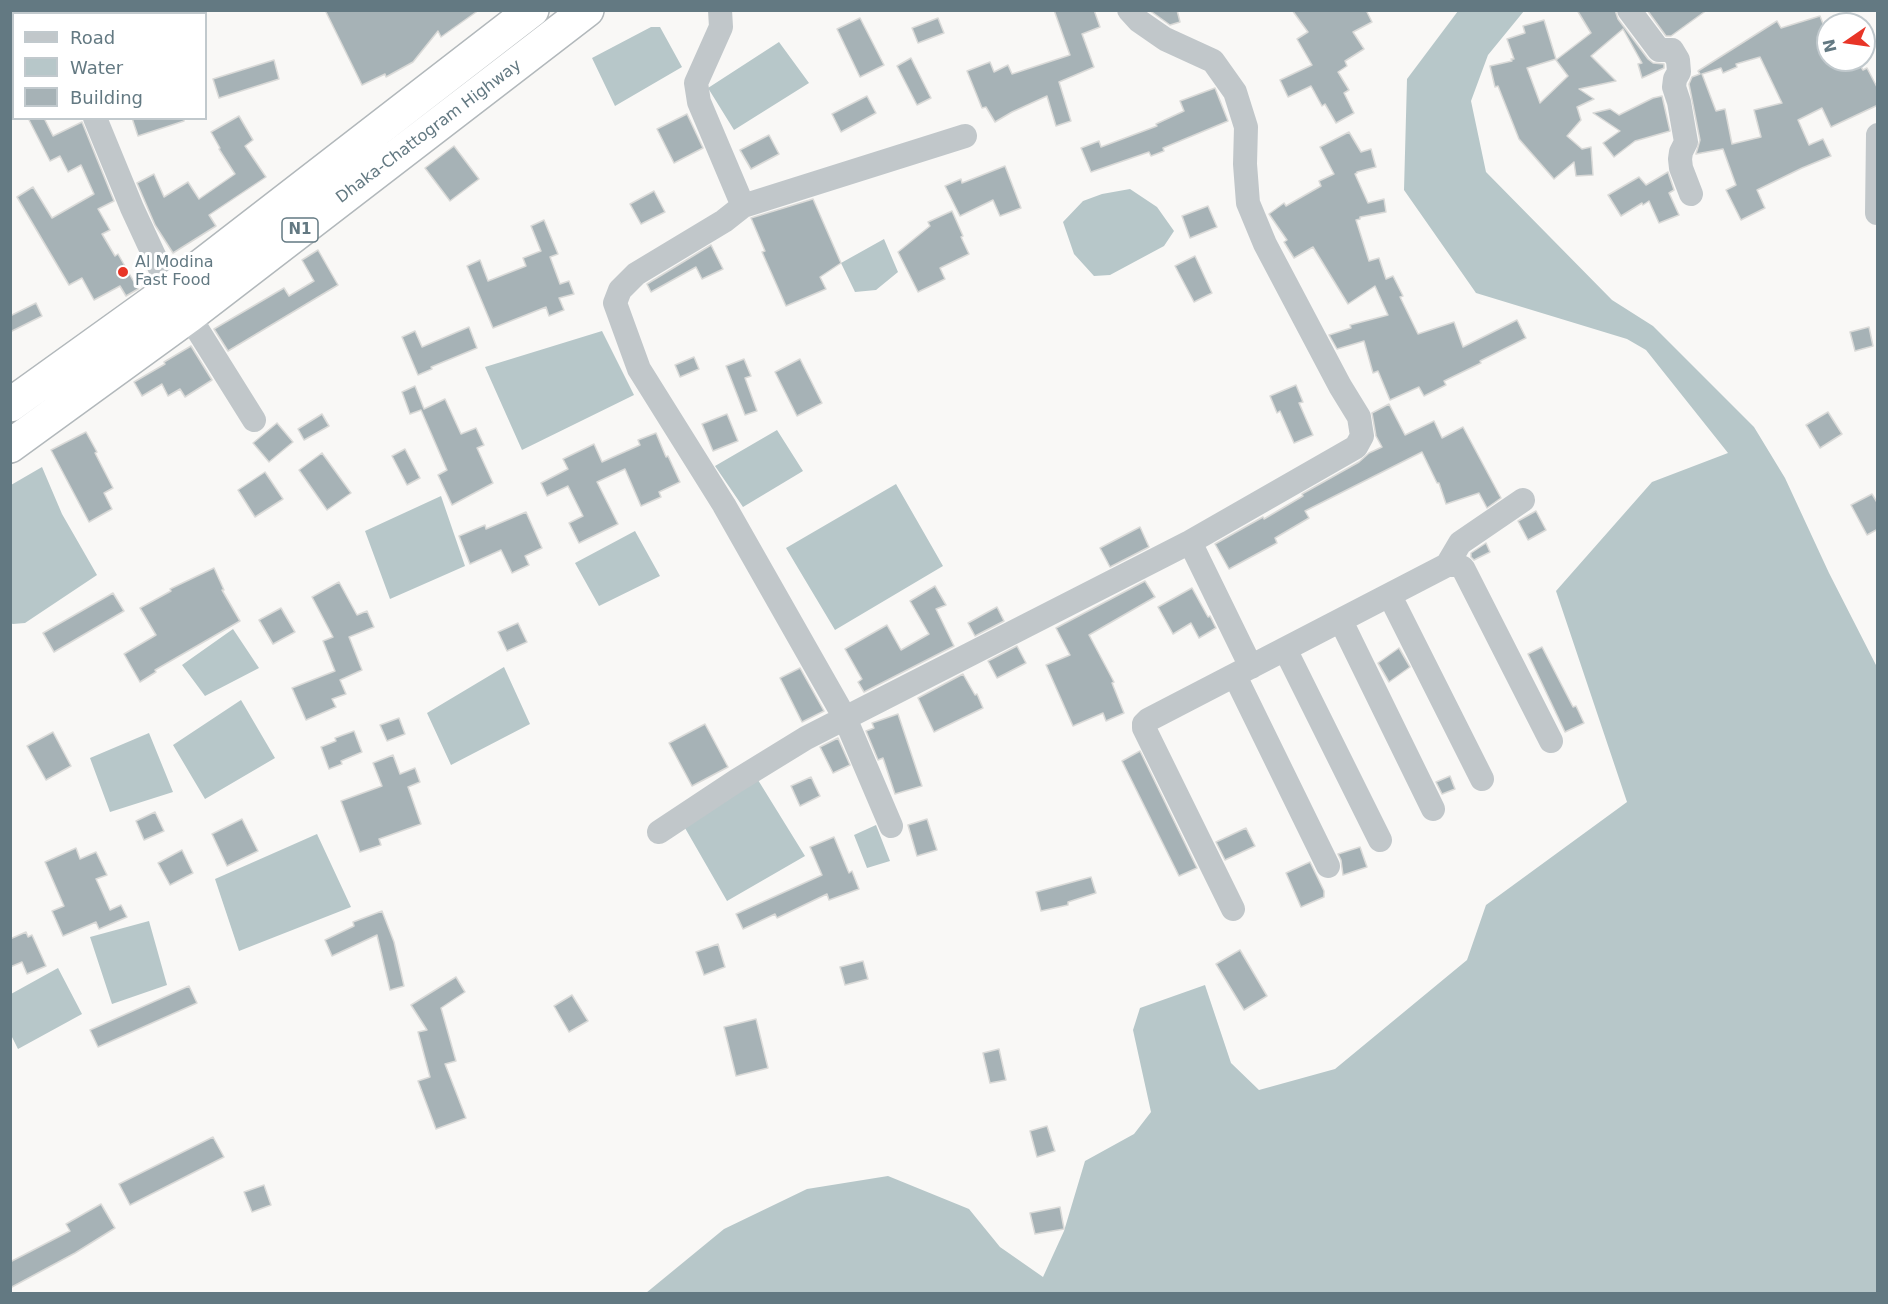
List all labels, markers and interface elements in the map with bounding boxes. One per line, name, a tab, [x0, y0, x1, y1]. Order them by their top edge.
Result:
legend	[12, 12, 207, 120]
north arrow	[1816, 12, 1876, 72]
text: Road	[70, 27, 115, 48]
text: N	[1819, 37, 1841, 54]
street label: Dhaka-Chattogram Highway	[333, 56, 525, 208]
text: Water	[70, 57, 123, 78]
text: Building	[70, 87, 143, 108]
road number: N1	[282, 218, 318, 242]
place label: Al Modina Fast Food	[135, 253, 214, 291]
marker: Al Modina Fast Food	[116, 265, 130, 279]

